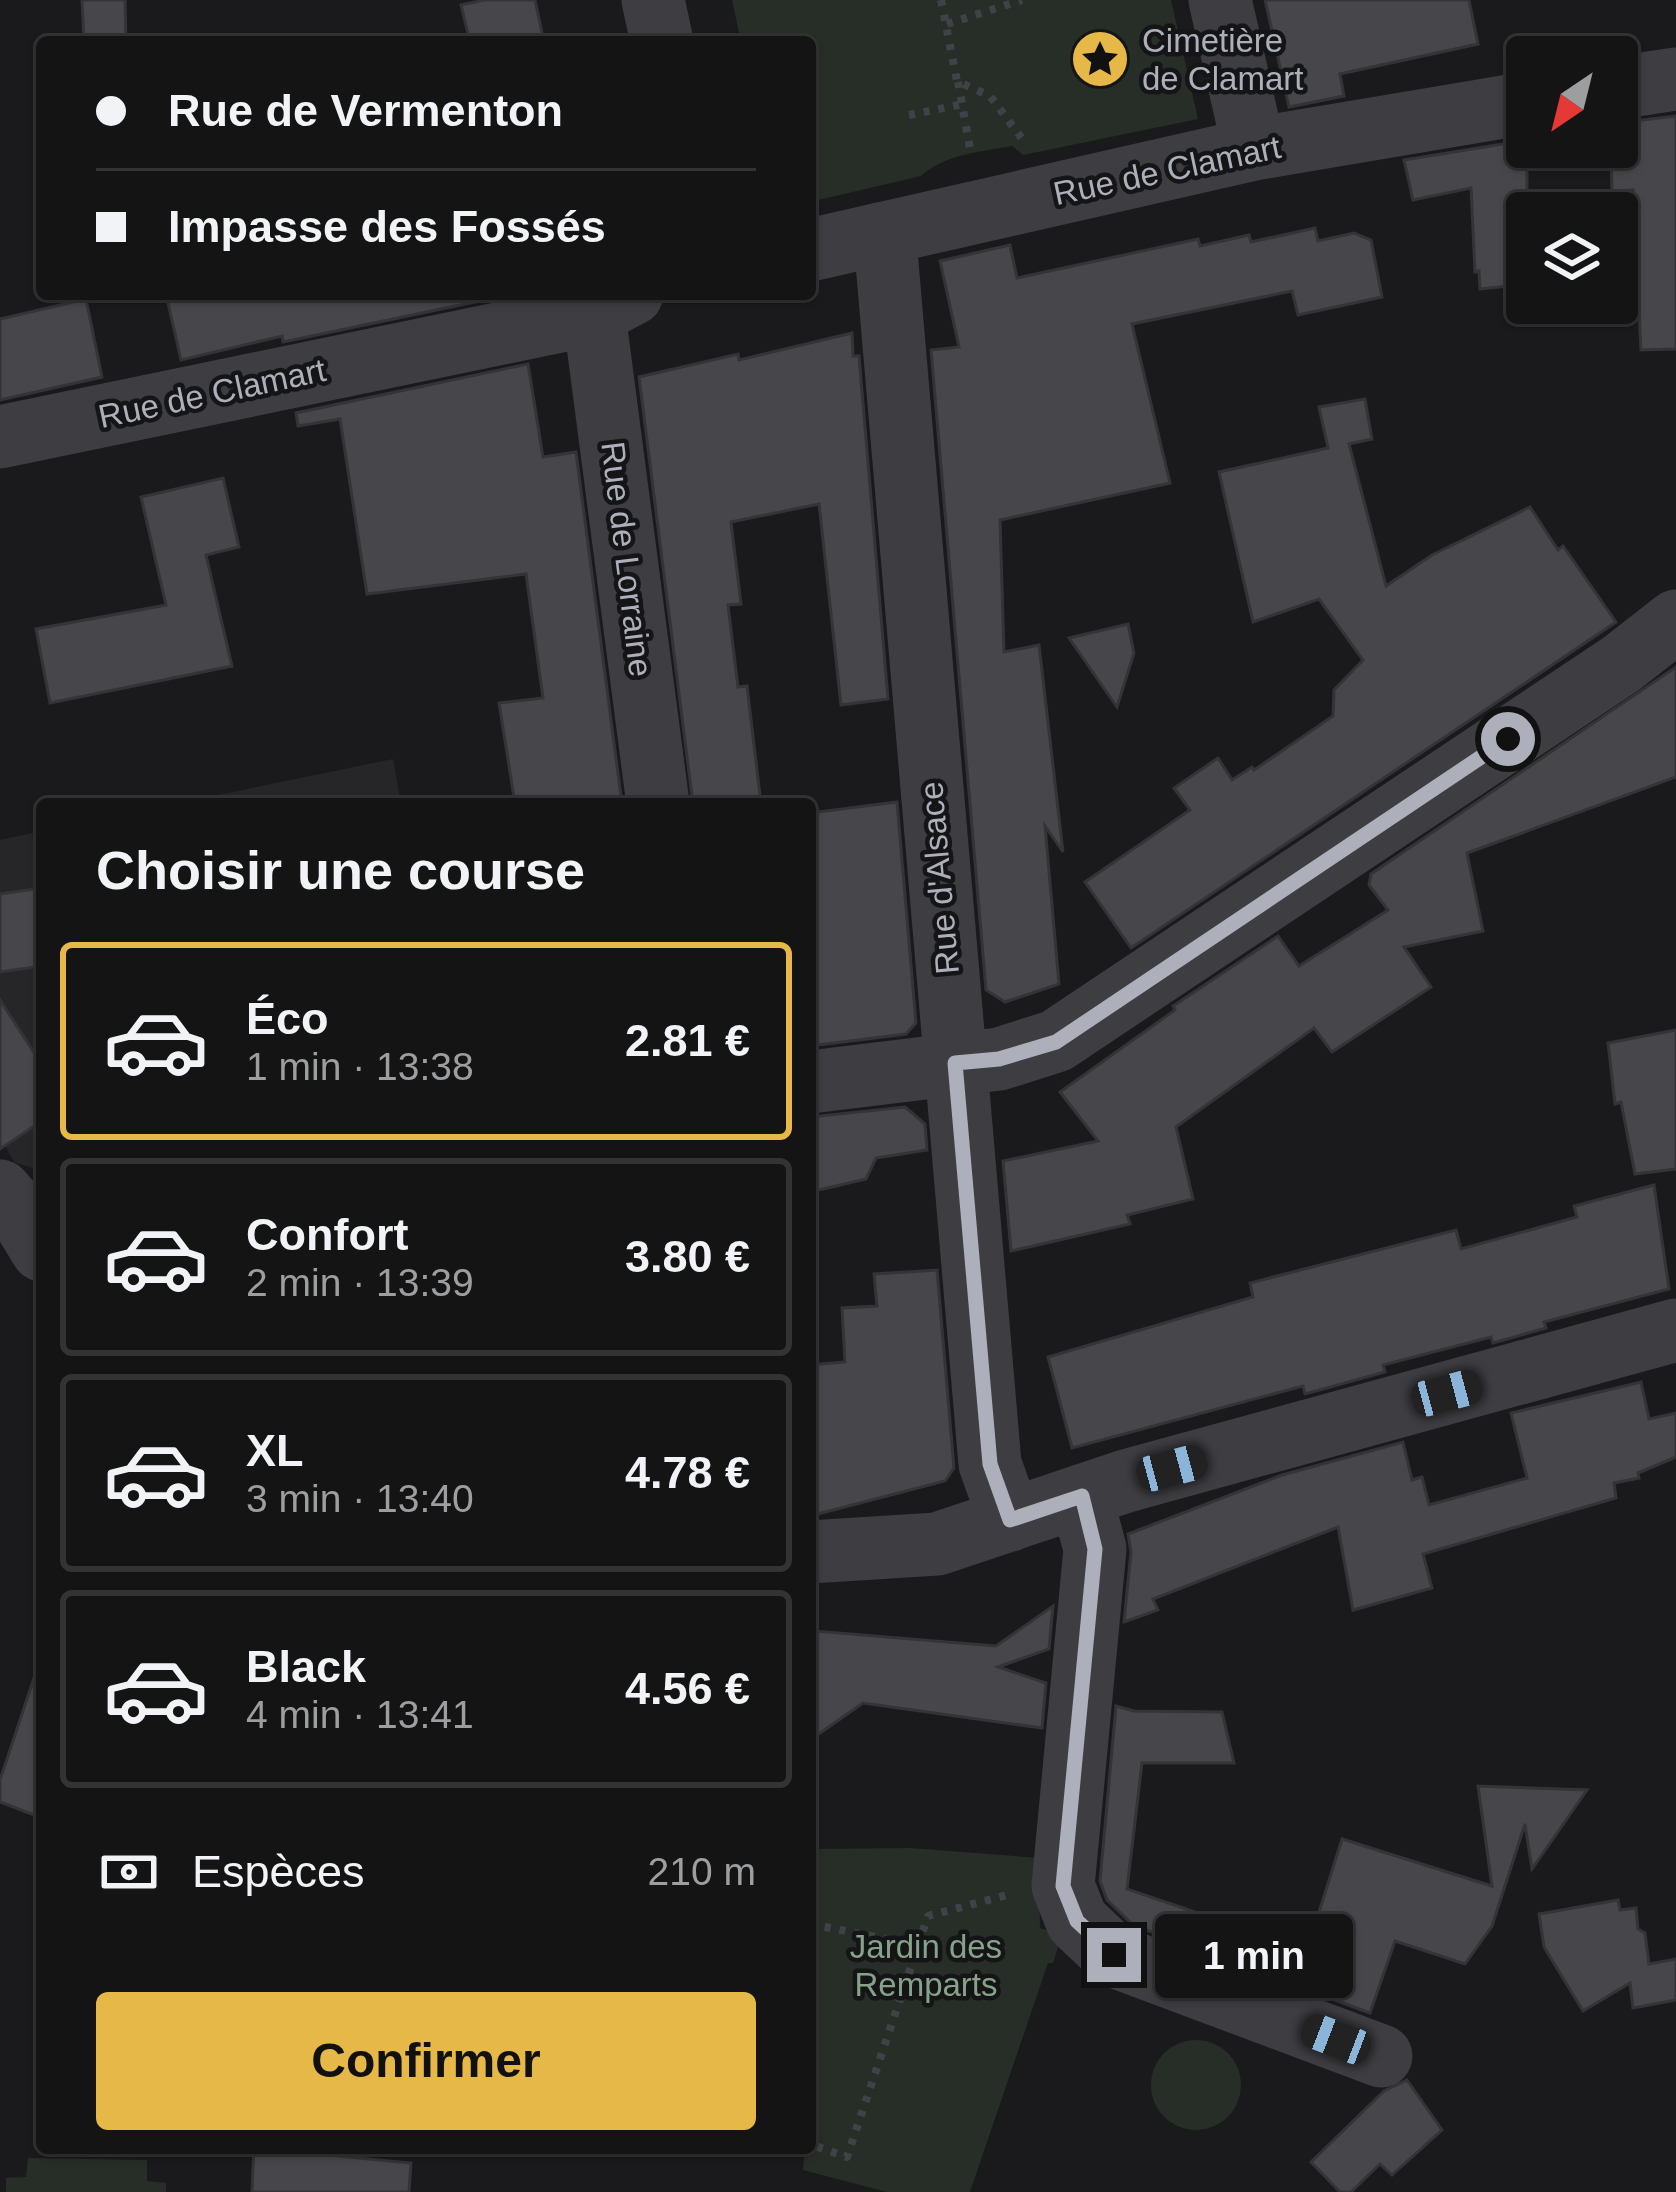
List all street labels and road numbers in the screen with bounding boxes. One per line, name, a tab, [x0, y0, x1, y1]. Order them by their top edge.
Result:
street label: Rue de Clamart	[1050, 128, 1284, 212]
street label: Rue de Clamart	[95, 351, 329, 435]
street label: Rue de Lorraine	[594, 439, 660, 679]
street label: Rue d'Alsace	[912, 780, 966, 976]

